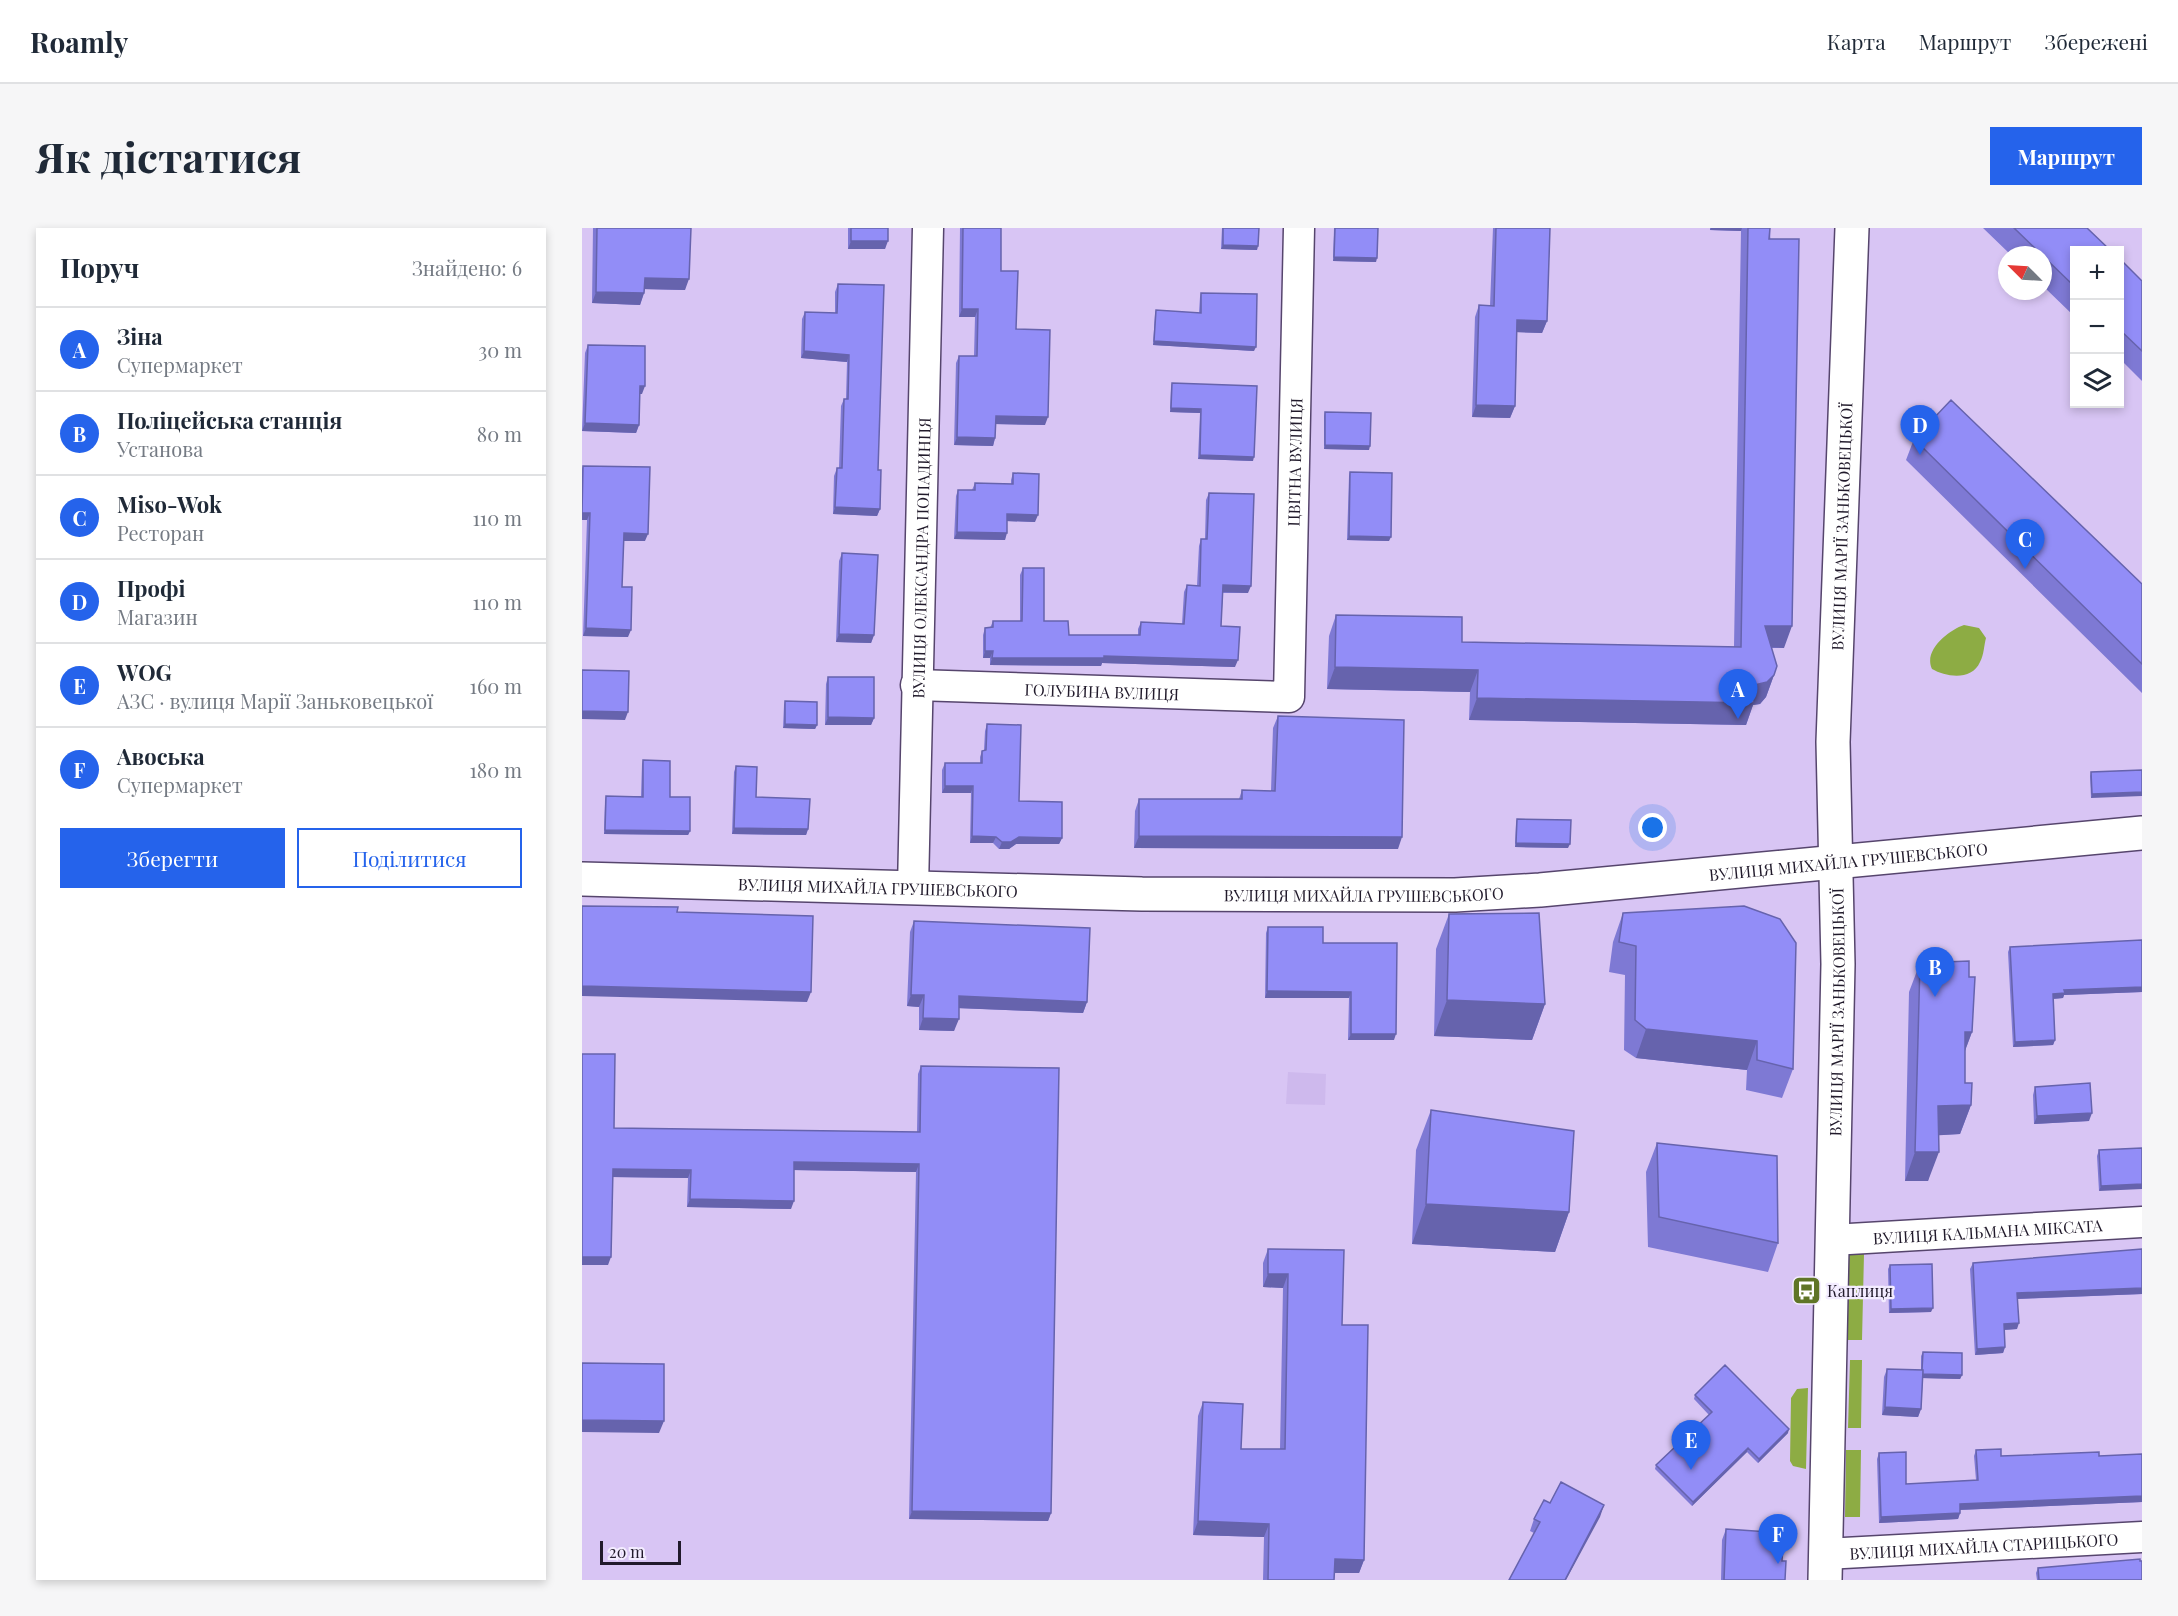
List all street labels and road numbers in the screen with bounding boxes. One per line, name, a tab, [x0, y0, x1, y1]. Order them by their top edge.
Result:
street label: ЦВІТНА ВУЛИЦЯ	[1282, 398, 1306, 527]
street label: ВУЛИЦЯ МАРІЇ ЗАНЬКОВЕЦЬКОЇ	[1826, 401, 1856, 651]
street label: ВУЛИЦЯ ОЛЕКСАНДРА ПОПАДИНЦЯ	[907, 417, 934, 699]
street label: ГОЛУБИНА ВУЛИЦЯ	[1024, 678, 1180, 704]
street label: ВУЛИЦЯ МИХАЙЛА ГРУШЕВСЬКОГО	[1708, 837, 1989, 884]
street label: ВУЛИЦЯ МИХАЙЛА ГРУШЕВСЬКОГО	[738, 873, 1018, 901]
street label: ВУЛИЦЯ МИХАЙЛА ГРУШЕВСЬКОГО	[1224, 882, 1504, 906]
street label: ВУЛИЦЯ МАРІЇ ЗАНЬКОВЕЦЬКОЇ	[1824, 887, 1849, 1137]
street label: ВУЛИЦЯ КАЛЬМАНА МІКСАТА	[1872, 1214, 2104, 1248]
street label: ВУЛИЦЯ МИХАЙЛА СТАРИЦЬКОГО	[1849, 1528, 2119, 1563]

